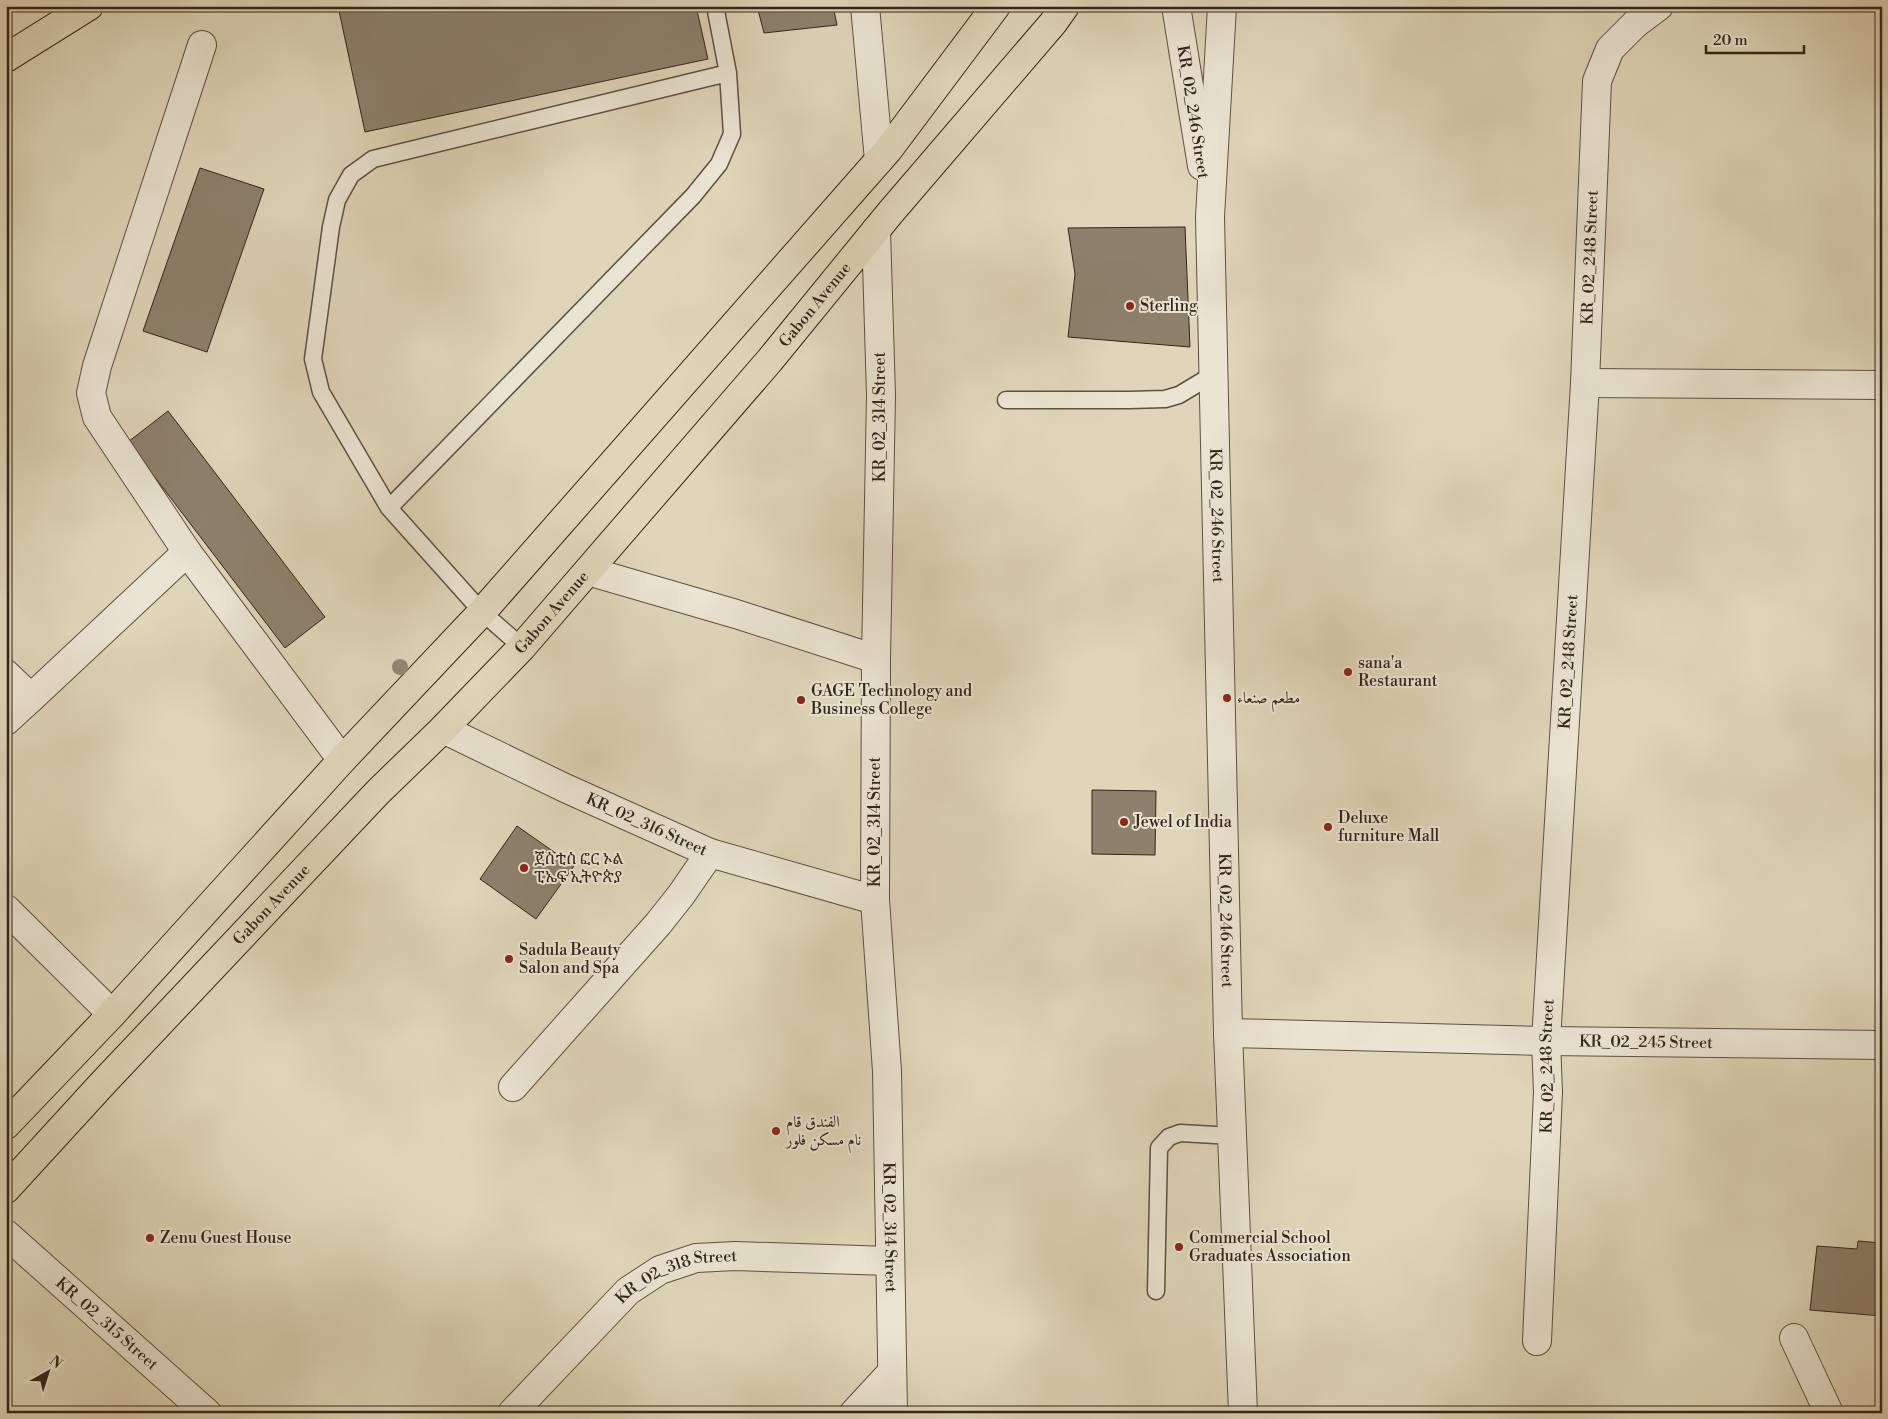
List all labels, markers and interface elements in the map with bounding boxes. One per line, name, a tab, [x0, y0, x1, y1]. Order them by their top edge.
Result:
scale bar	[1706, 22, 1803, 54]
text: 20 m	[1713, 31, 1748, 50]
street label: KR_02_246 Street	[1173, 44, 1213, 180]
street label: KR_02_248 Street	[1577, 189, 1603, 325]
street label: Gabon Avenue	[775, 258, 856, 351]
place label: Sterling	[1140, 296, 1198, 316]
marker: Sterling	[1124, 300, 1136, 312]
street label: KR_02_314 Street	[870, 351, 890, 482]
street label: KR_02_246 Street	[1205, 448, 1228, 583]
street label: Gabon Avenue	[510, 567, 593, 658]
street label: KR_02_248 Street	[1554, 594, 1582, 730]
place label: sana'a Restaurant	[1358, 653, 1438, 691]
marker: sana'a Restaurant	[1342, 666, 1354, 678]
place label: GAGE Technology and Business College	[810, 681, 972, 719]
place label: مطعم صنعاء	[1237, 688, 1300, 713]
marker: مطعم صنعاء	[1221, 692, 1233, 704]
marker: GAGE Technology and Business College	[795, 694, 807, 706]
street label: KR_02_314 Street	[865, 756, 885, 887]
street label: KR_02_316 Street	[583, 789, 711, 861]
place label: Deluxe furniture Mall	[1338, 808, 1440, 846]
place label: Jewel of India	[1133, 812, 1233, 832]
marker: Jewel of India	[1118, 816, 1130, 828]
marker: Deluxe furniture Mall	[1322, 821, 1334, 833]
place label: ጀስቲስ ፎር ኦል ፒኤፍ ኢትዮጵያ	[534, 849, 624, 887]
street label: KR_02_246 Street	[1214, 853, 1237, 988]
street label: Gabon Avenue	[229, 860, 314, 949]
marker: ጀስቲስ ፎር ኦል ፒኤፍ ኢትዮጵያ	[518, 862, 530, 874]
place label: Sadula Beauty Salon and Spa	[519, 940, 621, 978]
marker: Sadula Beauty Salon and Spa	[503, 953, 515, 965]
street label: KR_02_248 Street	[1536, 998, 1558, 1134]
street label: KR_02_245 Street	[1579, 1031, 1713, 1053]
place label: الفندق قام نام مسكن فلور	[784, 1112, 861, 1154]
marker: الفندق قام نام مسكن فلور	[770, 1125, 782, 1137]
street label: KR_02_314 Street	[879, 1162, 901, 1293]
place label: Zenu Guest House	[160, 1228, 292, 1248]
place label: Commercial School Graduates Association	[1189, 1228, 1351, 1266]
marker: Zenu Guest House	[144, 1232, 156, 1244]
marker: Commercial School Graduates Association	[1173, 1241, 1185, 1253]
street label: KR_02_318 Street	[611, 1246, 738, 1308]
street label: KR_02_315 Street	[51, 1273, 162, 1375]
north arrow	[22, 1346, 72, 1396]
text: N	[46, 1352, 66, 1373]

